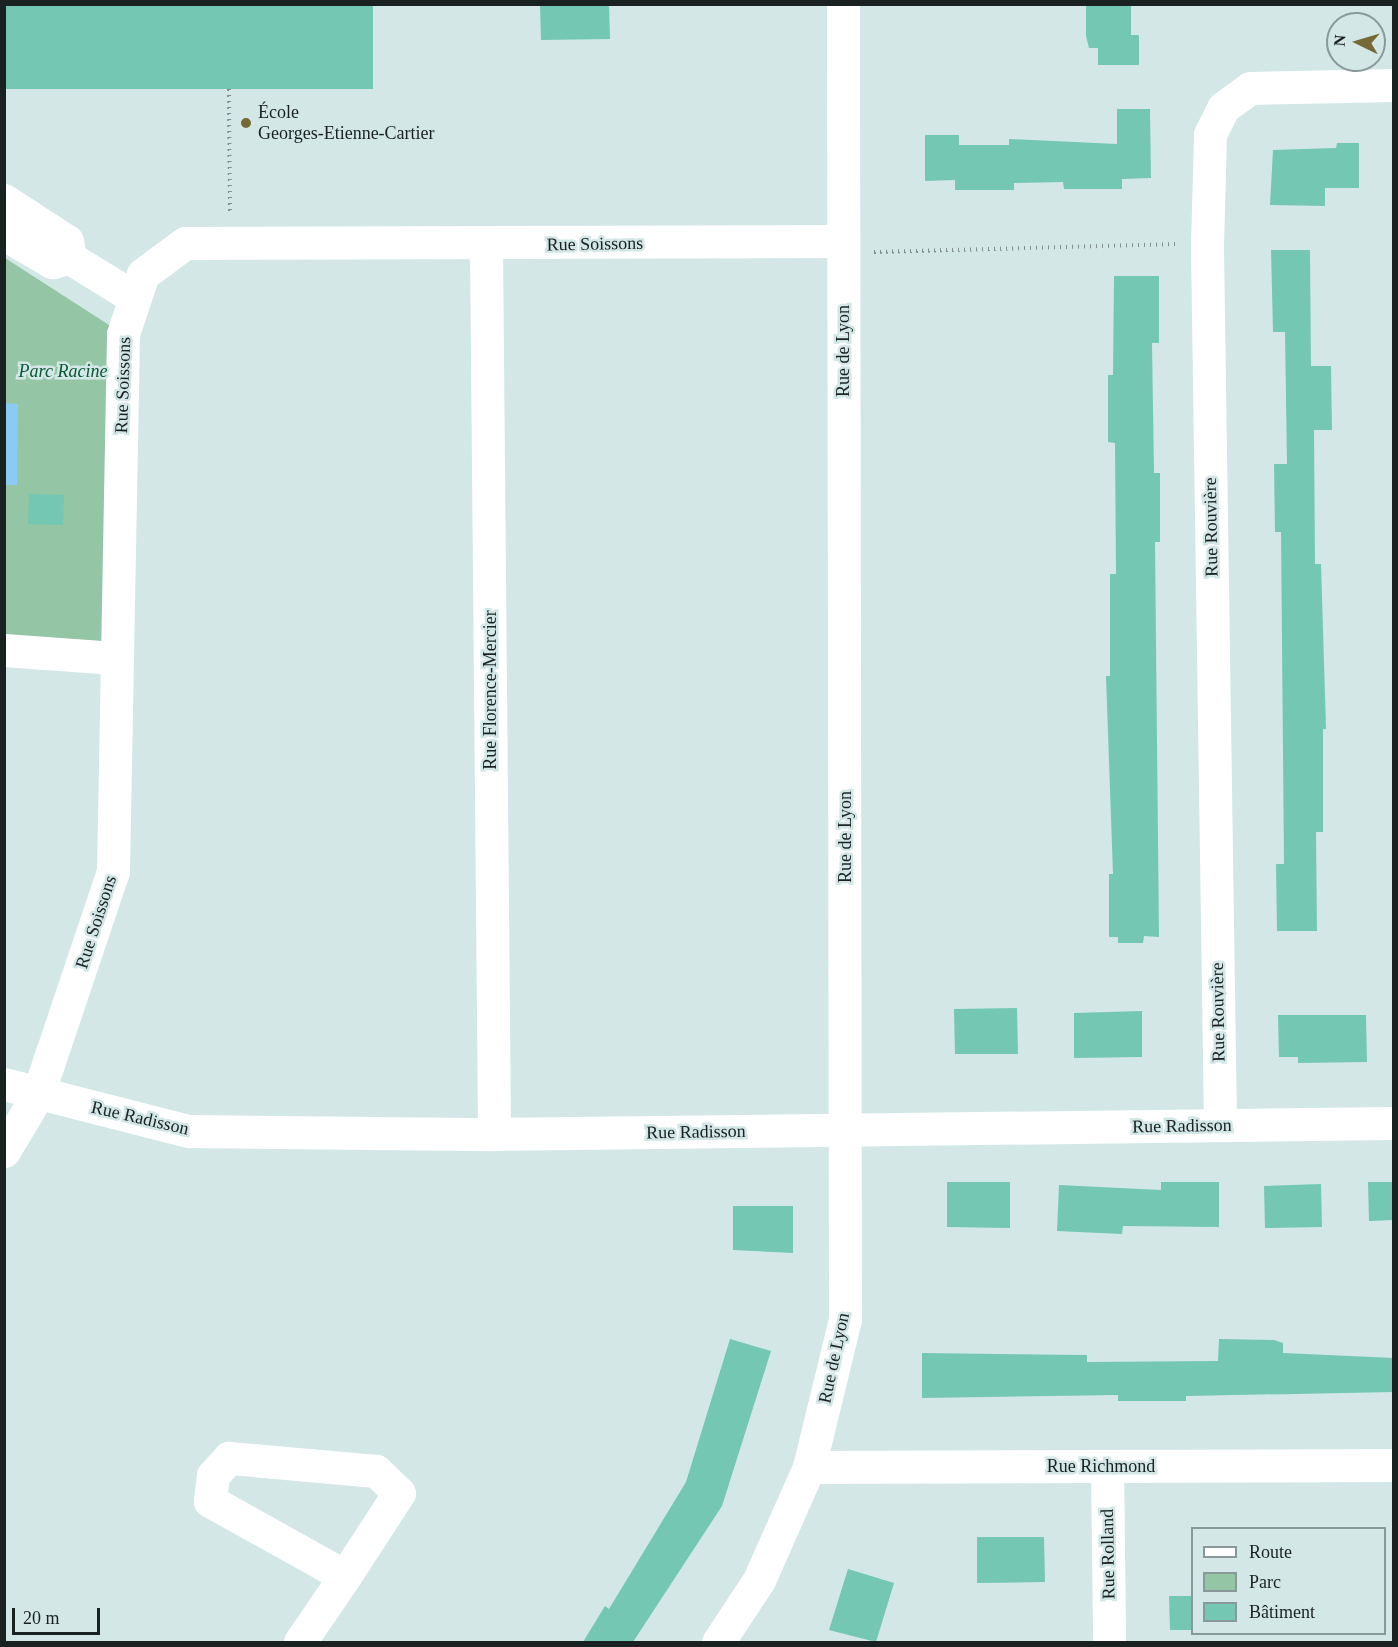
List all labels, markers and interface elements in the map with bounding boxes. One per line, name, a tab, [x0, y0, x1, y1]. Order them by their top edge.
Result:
north arrow	[1326, 12, 1386, 72]
text: N	[1331, 34, 1349, 47]
place label: École Georges-Etienne-Cartier	[258, 102, 435, 144]
marker: École Georges-Etienne-Cartier	[239, 116, 253, 130]
street label: Rue Soissons	[547, 232, 643, 256]
street label: Rue de Lyon	[832, 305, 854, 397]
street label: Rue Soissons	[111, 336, 135, 434]
park label: Parc Racine	[19, 360, 107, 382]
street label: Rue Rouvière	[1199, 477, 1223, 577]
street label: Rue Florence-Mercier	[479, 610, 501, 770]
street label: Rue de Lyon	[834, 791, 856, 883]
street label: Rue Soissons	[71, 873, 121, 971]
street label: Rue Rouvière	[1206, 962, 1230, 1062]
street label: Rue Radisson	[89, 1096, 191, 1140]
street label: Rue Radisson	[1132, 1114, 1232, 1138]
street label: Rue Radisson	[646, 1120, 746, 1144]
street label: Rue de Lyon	[814, 1311, 854, 1405]
street label: Rue Richmond	[1047, 1455, 1155, 1477]
street label: Rue Rolland	[1096, 1509, 1120, 1599]
legend	[1191, 1527, 1386, 1635]
text: Route	[1249, 1542, 1292, 1562]
text: Parc	[1249, 1572, 1281, 1592]
scale bar	[15, 1596, 104, 1634]
text: Bâtiment	[1249, 1602, 1315, 1622]
text: 20 m	[23, 1608, 60, 1628]

